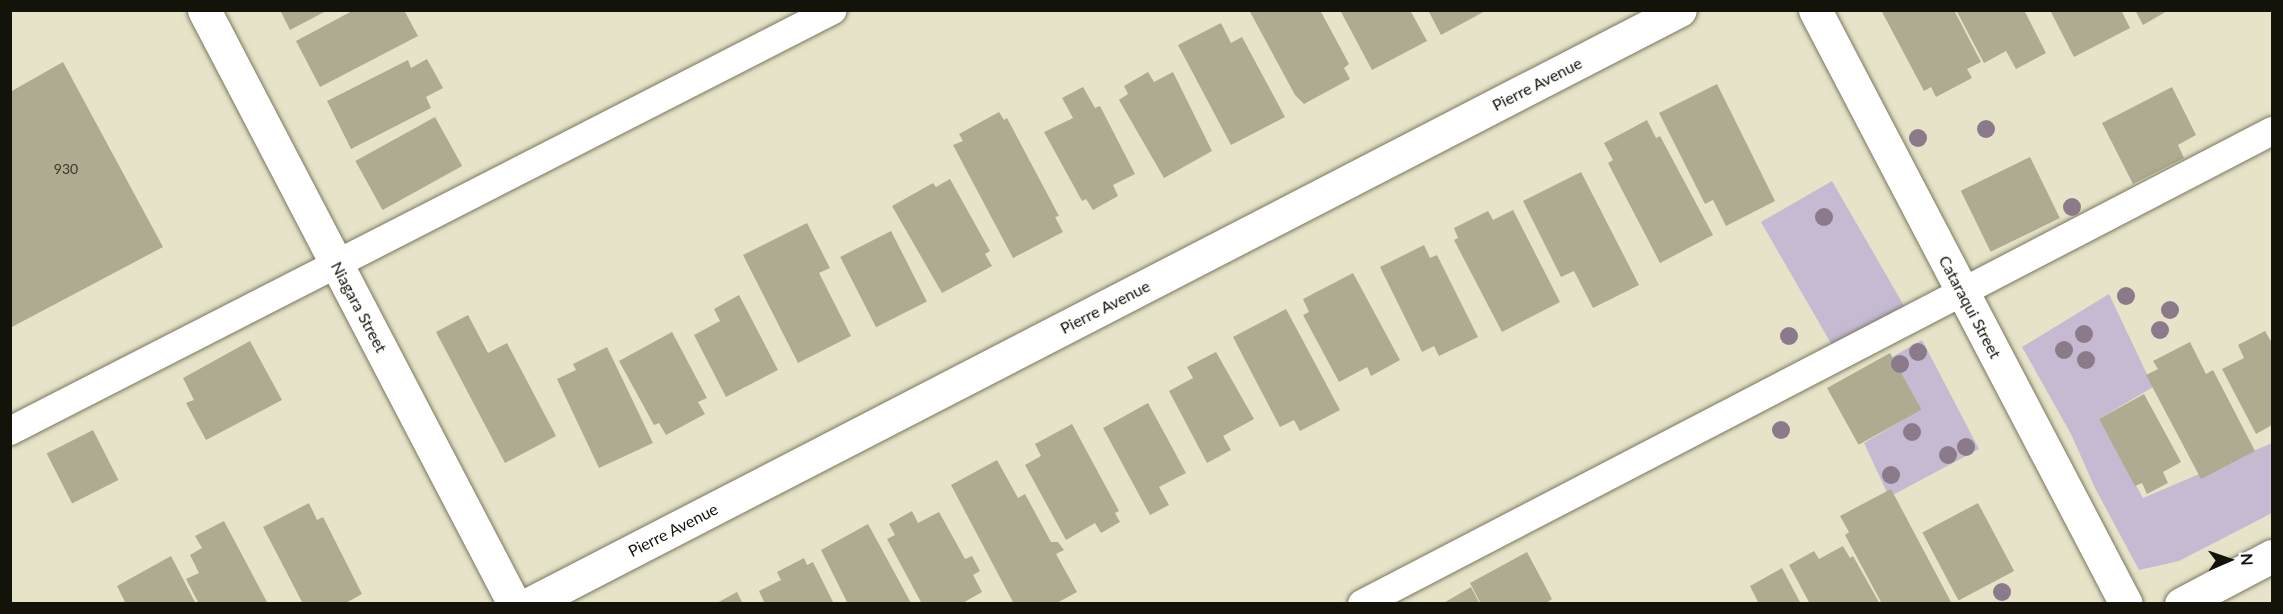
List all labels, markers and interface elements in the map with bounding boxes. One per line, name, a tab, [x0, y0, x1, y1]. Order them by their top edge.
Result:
street label: Pierre Avenue	[1489, 53, 1585, 115]
house number: 930	[54, 161, 78, 177]
street label: Cataraqui Street	[1935, 252, 2005, 362]
street label: Niagara Street	[327, 258, 391, 356]
street label: Pierre Avenue	[1057, 276, 1153, 338]
street label: Pierre Avenue	[625, 499, 721, 561]
north arrow	[2199, 530, 2259, 590]
text: N	[2238, 553, 2257, 566]

